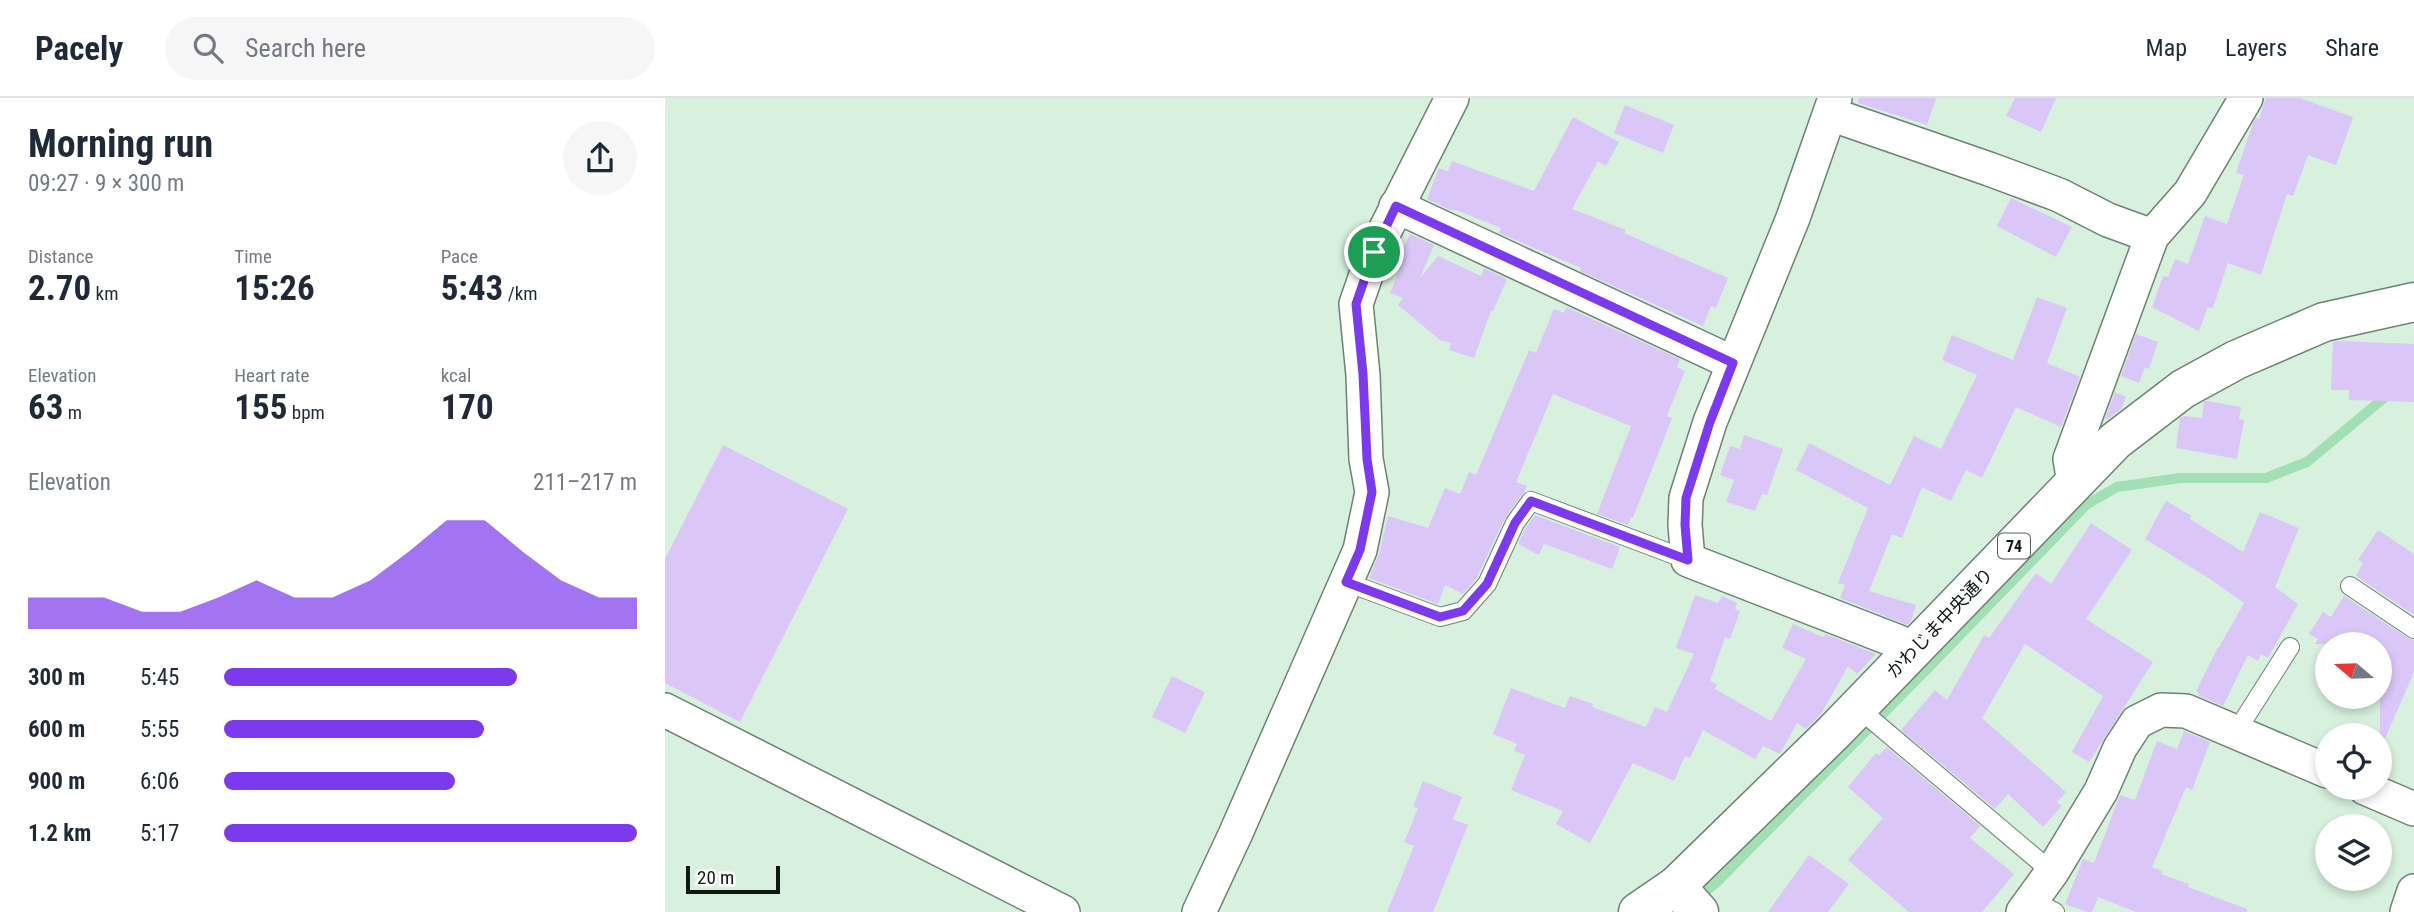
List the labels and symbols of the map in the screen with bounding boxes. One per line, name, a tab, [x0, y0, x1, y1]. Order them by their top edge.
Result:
pin	[1344, 222, 1404, 282]
road number: 74	[1998, 534, 2030, 559]
street label: かわじま中央通り	[1882, 564, 1997, 682]
north arrow	[2315, 632, 2392, 709]
scale bar	[686, 863, 781, 895]

